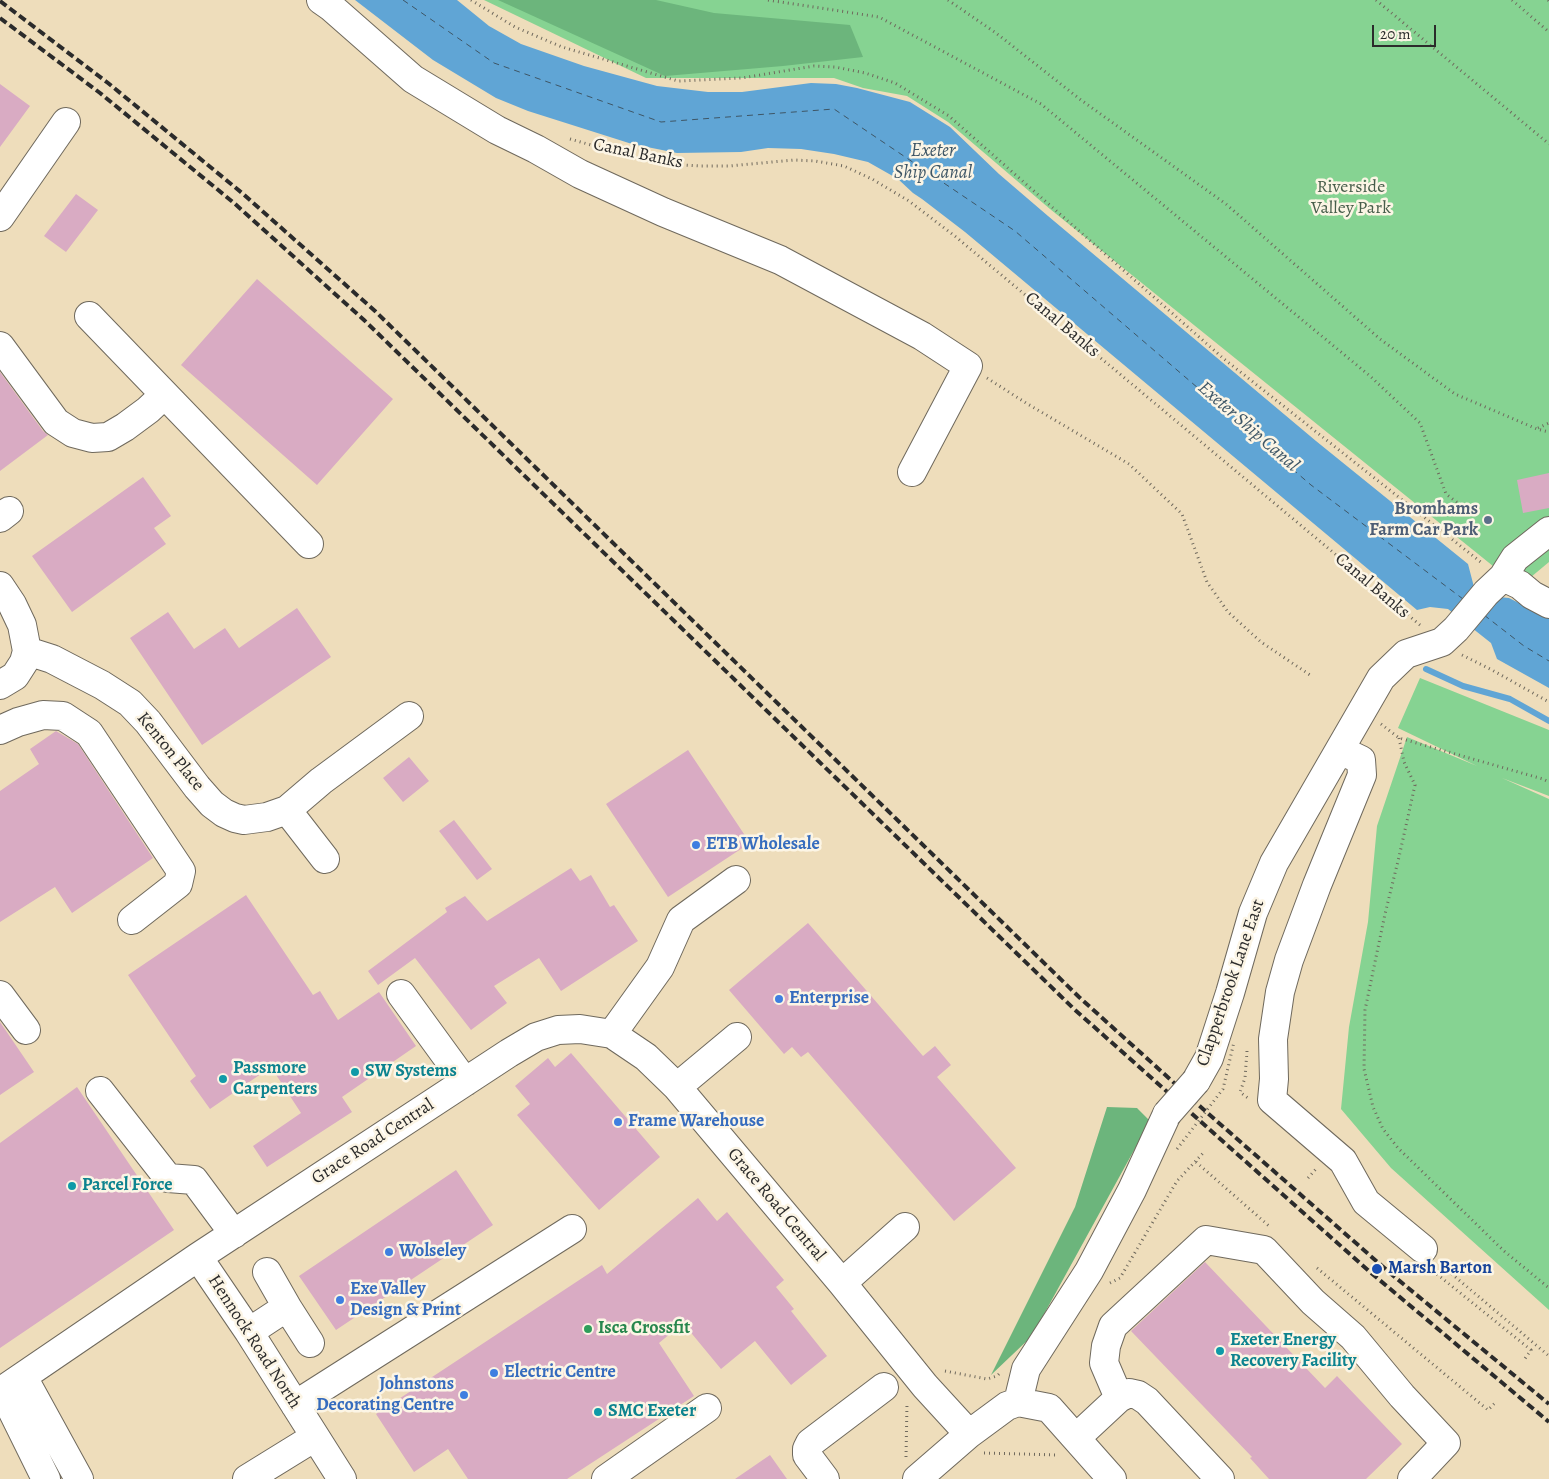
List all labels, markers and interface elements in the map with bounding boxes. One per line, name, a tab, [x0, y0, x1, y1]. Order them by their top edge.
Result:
scale bar	[1374, 15, 1438, 47]
text: 20 m	[1380, 24, 1411, 44]
street label: Canal Banks	[591, 134, 685, 174]
water label: Exeter Ship Canal	[894, 140, 972, 184]
park label: Riverside Valley Park	[1311, 177, 1391, 220]
street label: Canal Banks	[1020, 287, 1104, 363]
water label: Exeter Ship Canal	[1193, 377, 1303, 477]
place label: Bromhams Farm Car Park	[1369, 499, 1478, 542]
marker: Bromhams Farm Car Park	[1482, 514, 1494, 526]
street label: Canal Banks	[1330, 548, 1414, 624]
street label: Kenton Place	[132, 708, 208, 796]
place label: ETB Wholesale	[706, 834, 820, 856]
marker: ETB Wholesale	[690, 839, 702, 851]
street label: Clapperbrook Lane East	[1192, 897, 1270, 1069]
place label: Enterprise	[789, 988, 869, 1010]
marker: Enterprise	[773, 993, 785, 1005]
place label: Passmore Carpenters	[233, 1058, 317, 1100]
place label: SW Systems	[365, 1061, 457, 1083]
marker: SW Systems	[349, 1066, 361, 1078]
marker: Passmore Carpenters	[217, 1073, 229, 1085]
street label: Grace Road Central	[308, 1095, 438, 1189]
place label: Frame Warehouse	[628, 1111, 764, 1133]
marker: Frame Warehouse	[612, 1116, 624, 1128]
street label: Grace Road Central	[722, 1144, 830, 1266]
place label: Parcel Force	[82, 1175, 173, 1197]
marker: Parcel Force	[66, 1180, 78, 1192]
place label: Wolseley	[399, 1241, 466, 1263]
marker: Wolseley	[383, 1246, 395, 1258]
place label: Marsh Barton	[1388, 1258, 1492, 1280]
marker: Marsh Barton	[1370, 1262, 1384, 1276]
street label: Hennock Road North	[203, 1271, 305, 1413]
place label: Exe Valley Design & Print	[350, 1279, 461, 1322]
marker: Exe Valley Design & Print	[334, 1294, 346, 1306]
place label: Isca Crossfit	[598, 1318, 690, 1340]
marker: Isca Crossfit	[582, 1323, 594, 1335]
place label: Exeter Energy Recovery Facility	[1230, 1330, 1356, 1372]
marker: Exeter Energy Recovery Facility	[1214, 1345, 1226, 1357]
place label: Electric Centre	[504, 1362, 616, 1384]
marker: Electric Centre	[488, 1367, 500, 1379]
place label: Johnstons Decorating Centre	[316, 1374, 454, 1416]
marker: Johnstons Decorating Centre	[458, 1389, 470, 1401]
place label: SMC Exeter	[608, 1401, 696, 1423]
marker: SMC Exeter	[592, 1406, 604, 1418]

